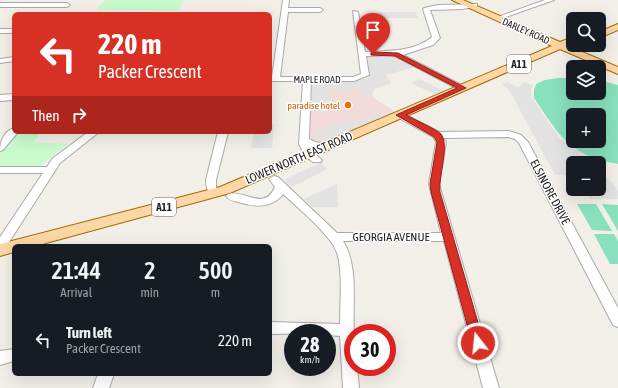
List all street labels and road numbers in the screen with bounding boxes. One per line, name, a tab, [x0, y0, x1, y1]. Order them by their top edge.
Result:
street label: DARLEY ROAD	[501, 16, 552, 46]
road number: A11	[507, 55, 531, 73]
street label: MAPLE ROAD	[293, 74, 341, 85]
street label: LOWER NORTH EAST ROAD	[243, 129, 355, 187]
street label: ELSINORE DRIVE	[527, 157, 573, 227]
road number: A11	[152, 198, 176, 216]
street label: GEORGIA AVENUE	[352, 230, 430, 244]

